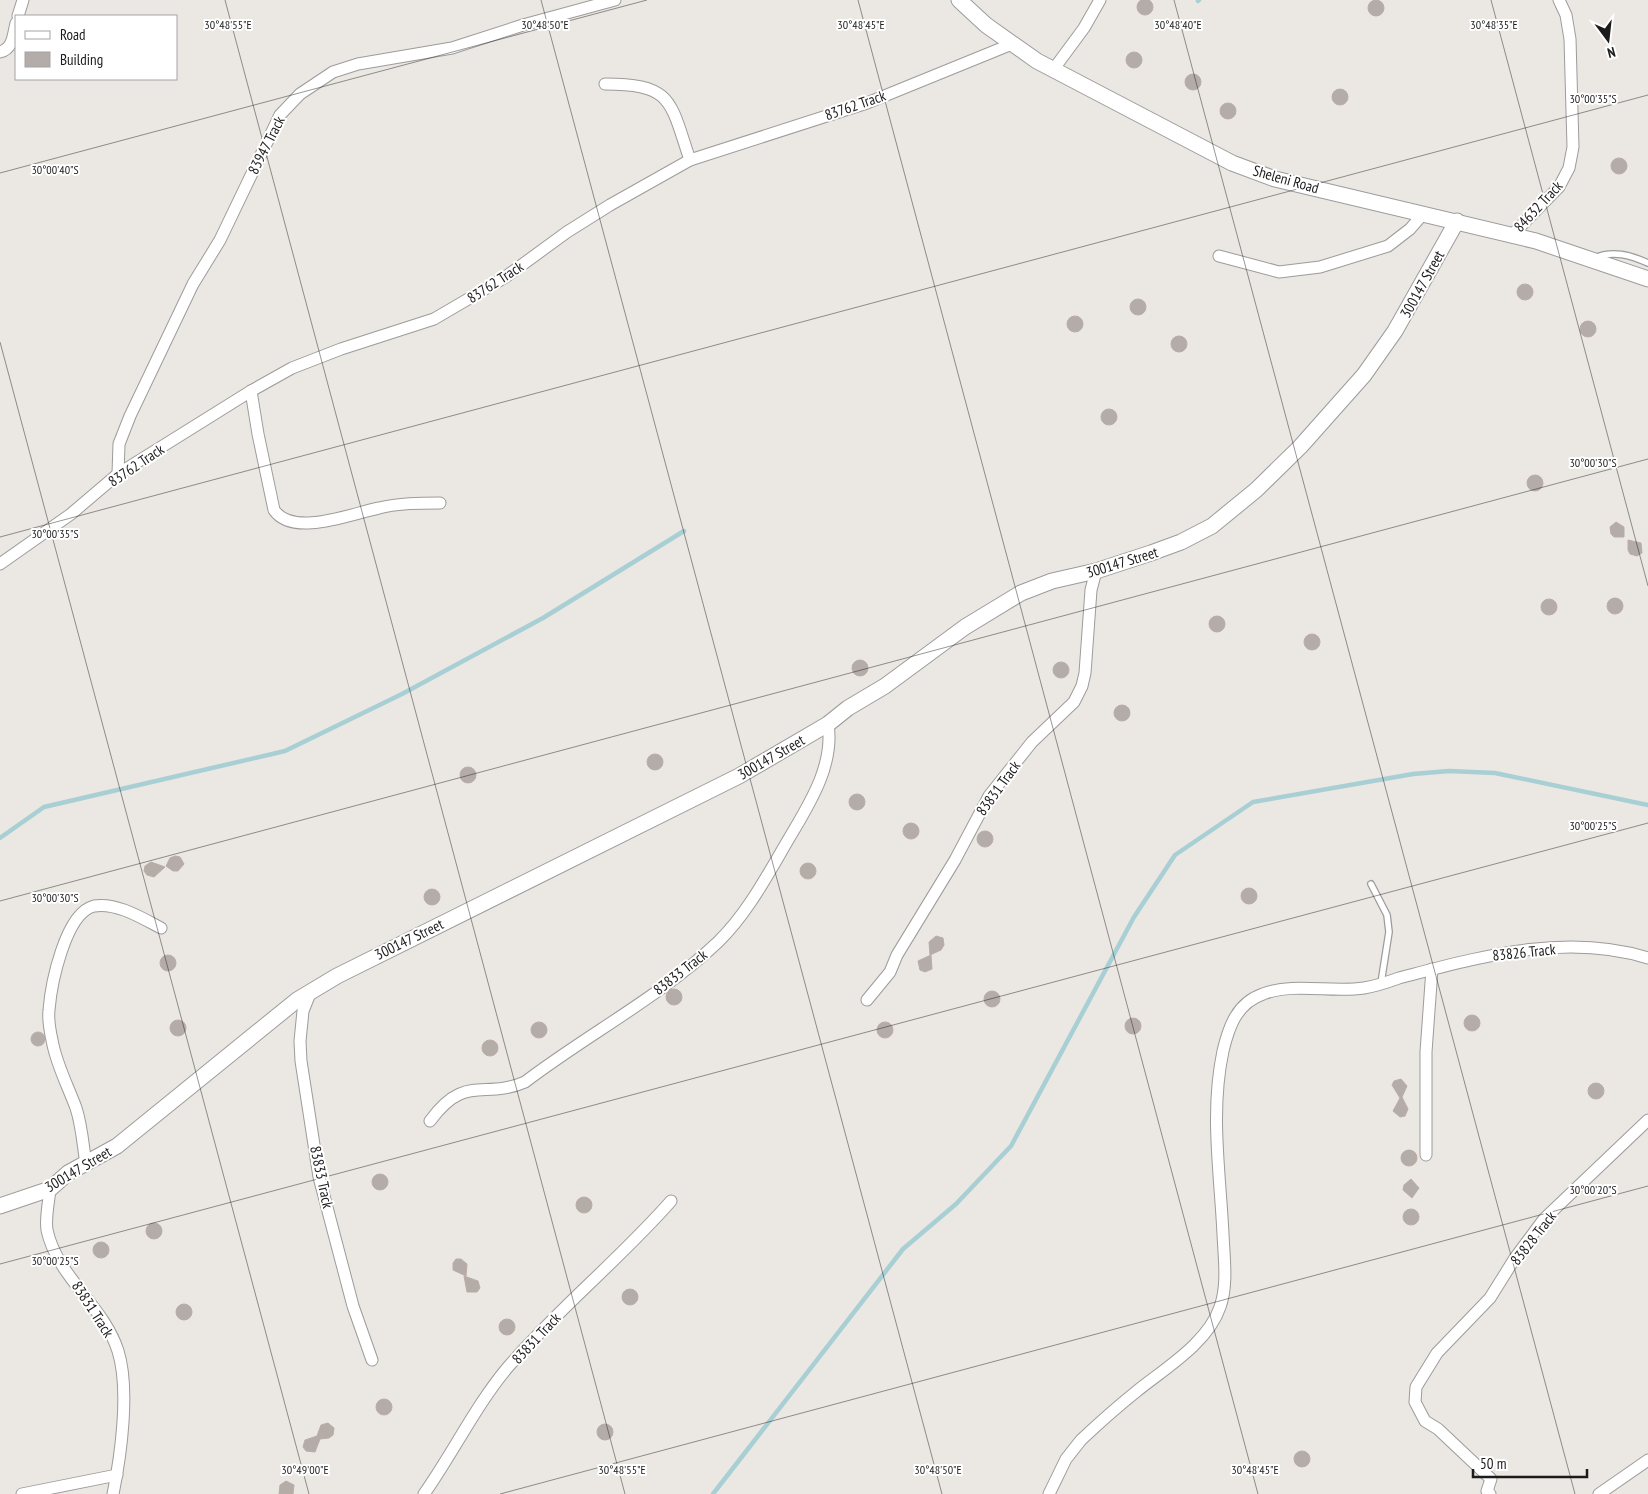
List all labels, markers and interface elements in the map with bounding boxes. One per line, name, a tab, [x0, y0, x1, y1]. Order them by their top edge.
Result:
legend	[15, 15, 178, 80]
north arrow	[1583, 15, 1633, 65]
text: 30°48'55"E	[204, 17, 252, 32]
text: 30°48'50"E	[521, 17, 569, 32]
text: 30°48'45"E	[837, 17, 885, 32]
text: 30°48'40"E	[1154, 17, 1202, 32]
text: 30°48'35"E	[1470, 17, 1518, 32]
text: Road	[60, 25, 86, 44]
text: N	[1605, 43, 1617, 62]
text: Building	[60, 50, 103, 69]
street label: 83762 Track	[822, 86, 888, 124]
text: 30°00'35"S	[1569, 91, 1617, 106]
street label: 83947 Track	[243, 113, 289, 177]
street label: Sheleni Road	[1251, 161, 1321, 197]
text: 30°00'40"S	[31, 162, 79, 177]
street label: 84632 Track	[1509, 176, 1567, 236]
street label: 300147 Street	[1396, 247, 1448, 321]
street label: 83762 Track	[463, 257, 527, 307]
street label: 83762 Track	[104, 439, 168, 491]
text: 30°00'30"S	[1569, 455, 1617, 470]
text: 30°00'35"S	[31, 526, 79, 541]
street label: 300147 Street	[1084, 542, 1160, 582]
street label: 300147 Street	[734, 730, 808, 784]
street label: 83831 Track	[972, 757, 1024, 819]
text: 30°00'25"S	[1569, 818, 1617, 833]
text: 30°00'30"S	[31, 890, 79, 905]
street label: 300147 Street	[372, 914, 446, 964]
street label: 83826 Track	[1492, 939, 1557, 965]
street label: 83833 Track	[649, 945, 711, 999]
street label: 300147 Street	[41, 1142, 115, 1196]
street label: 83833 Track	[306, 1144, 338, 1210]
text: 30°00'20"S	[1569, 1182, 1617, 1197]
street label: 83828 Track	[1506, 1207, 1560, 1269]
text: 30°00'25"S	[31, 1253, 79, 1268]
street label: 83831 Track	[68, 1277, 118, 1341]
street label: 83831 Track	[507, 1308, 565, 1368]
scale bar	[1473, 1446, 1587, 1478]
text: 50 m	[1480, 1454, 1506, 1473]
text: 30°49'00"E	[281, 1462, 329, 1477]
text: 30°48'55"E	[598, 1462, 646, 1477]
text: 30°48'50"E	[914, 1462, 962, 1477]
text: 30°48'45"E	[1231, 1462, 1279, 1477]

